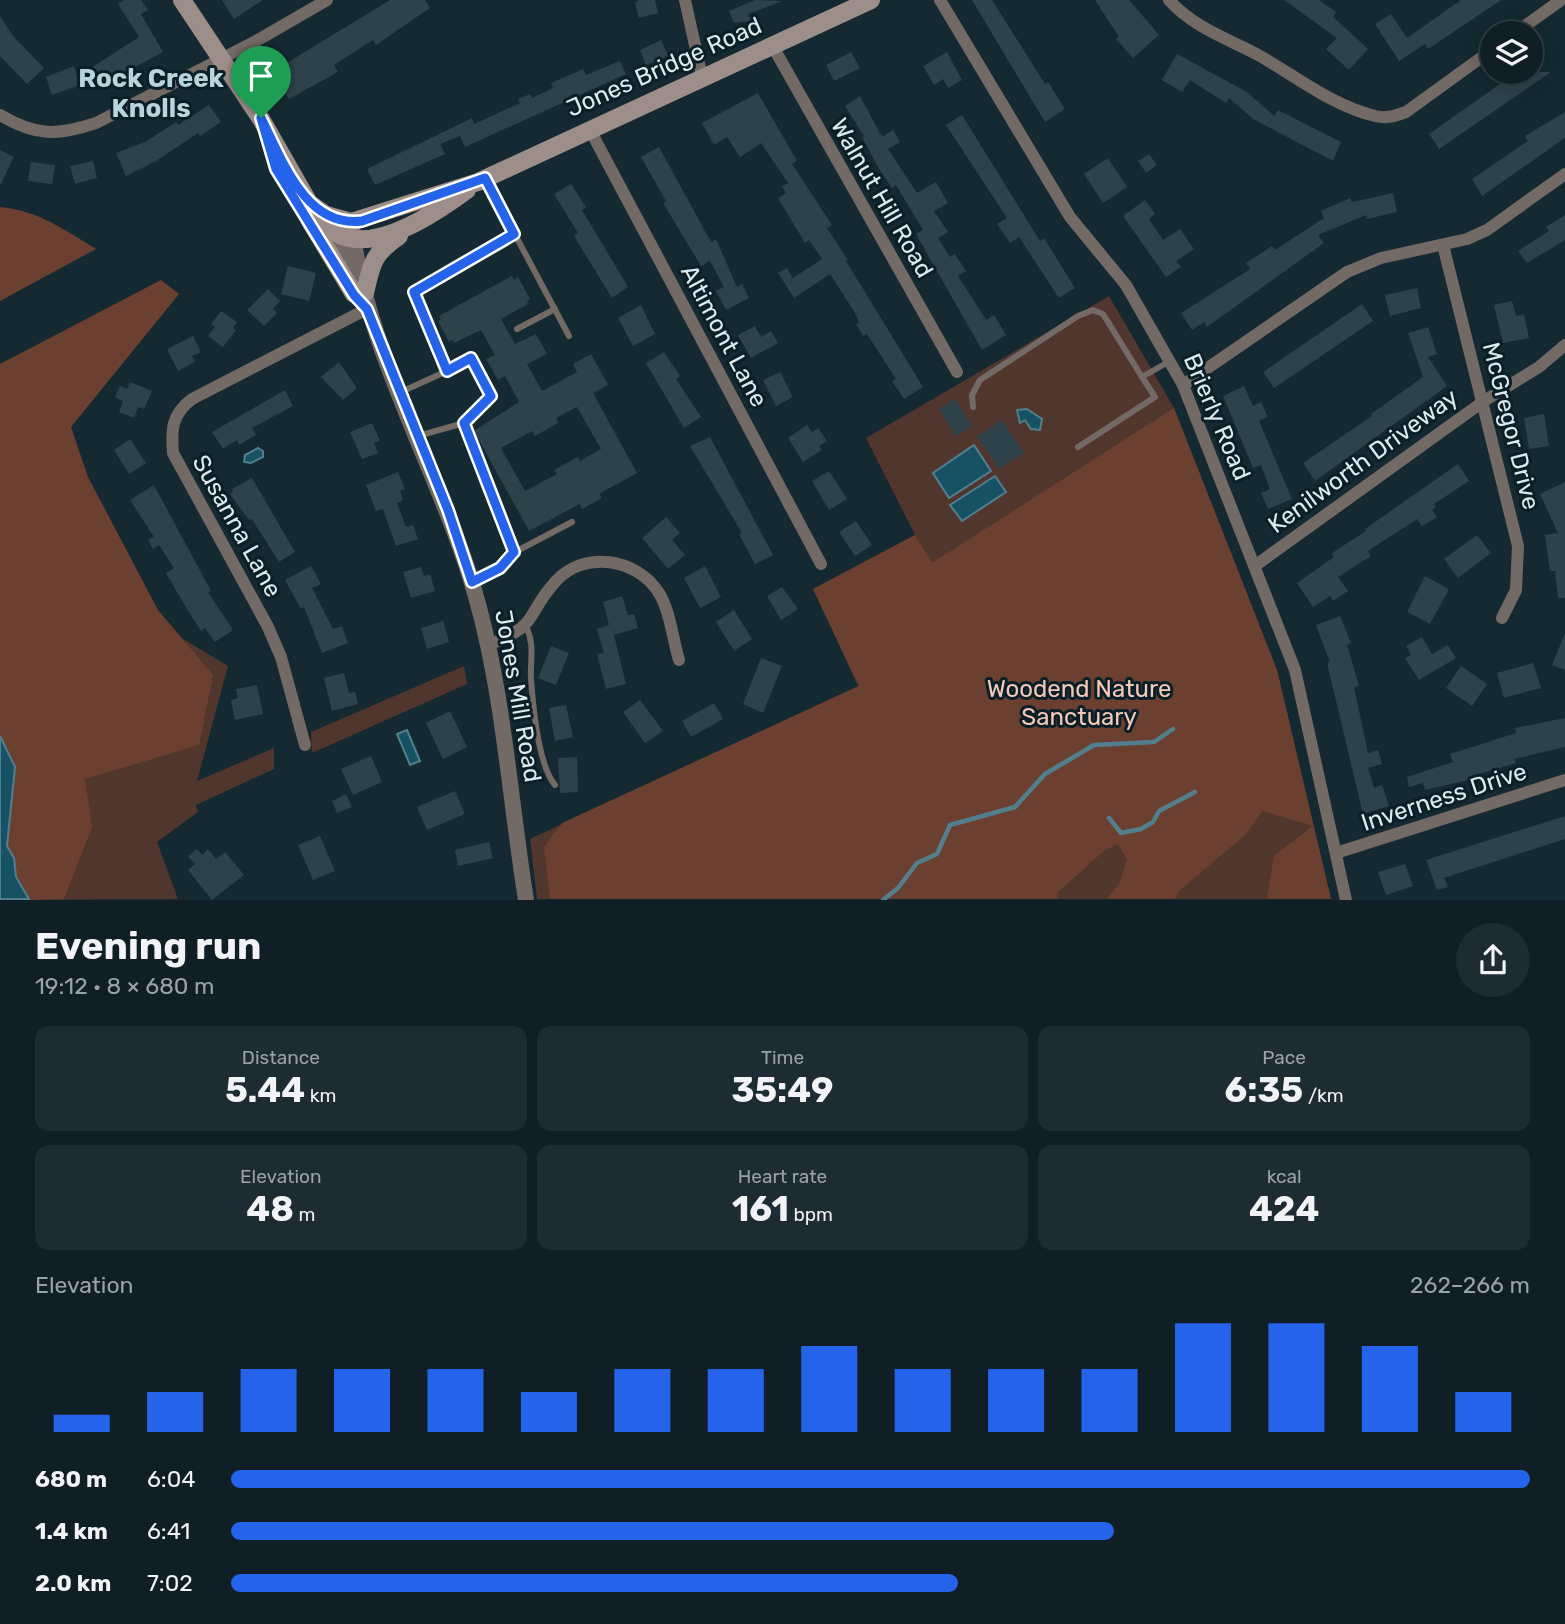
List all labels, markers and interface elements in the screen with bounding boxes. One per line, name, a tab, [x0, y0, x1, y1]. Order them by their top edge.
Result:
street label: Jones Bridge Road	[562, 11, 766, 123]
map controls	[1480, 21, 1543, 84]
button: layers	[1480, 21, 1543, 84]
pin	[231, 46, 291, 118]
icon: arrive	[242, 57, 280, 95]
district label: Rock Creek Knolls	[78, 63, 225, 124]
street label: Walnut Hill Road	[825, 113, 939, 283]
street label: Altimont Lane	[675, 260, 773, 412]
street label: McGregor Drive	[1477, 340, 1545, 512]
street label: Brierly Road	[1178, 350, 1256, 484]
street label: Kenilworth Driveway	[1263, 383, 1463, 539]
street label: Susanna Lane	[186, 450, 288, 602]
street label: Jones Mill Road	[489, 608, 547, 784]
park label: Woodend Nature Sanctuary	[987, 675, 1171, 731]
street label: Inverness Drive	[1358, 757, 1530, 837]
text: Evening run	[35, 923, 261, 969]
button: share	[1456, 923, 1530, 997]
text: 19:12 · 8 × 680 m	[35, 972, 215, 1000]
text: Distance	[242, 1046, 320, 1069]
text: Time	[761, 1046, 804, 1069]
text: Pace	[1262, 1046, 1306, 1069]
text: 5.44	[225, 1069, 305, 1111]
text: 35:49	[731, 1069, 834, 1111]
text: 6:35	[1225, 1069, 1303, 1111]
text: km	[305, 1084, 336, 1107]
text: /km	[1303, 1084, 1344, 1107]
text: Elevation	[240, 1165, 322, 1188]
text: Heart rate	[738, 1165, 827, 1188]
text: kcal	[1267, 1165, 1302, 1188]
text: 48	[246, 1188, 294, 1230]
text: 161	[732, 1188, 789, 1230]
text: 424	[1249, 1188, 1319, 1230]
text: m	[294, 1203, 315, 1226]
text: bpm	[789, 1203, 833, 1226]
text: Elevation	[35, 1271, 134, 1299]
text: 262–266 m	[1410, 1271, 1530, 1299]
text: 680 m	[35, 1465, 107, 1493]
text: 6:04	[147, 1465, 196, 1493]
text: 1.4 km	[35, 1517, 108, 1545]
text: 6:41	[147, 1517, 190, 1545]
text: 2.0 km	[35, 1569, 111, 1597]
text: 7:02	[147, 1569, 193, 1597]

